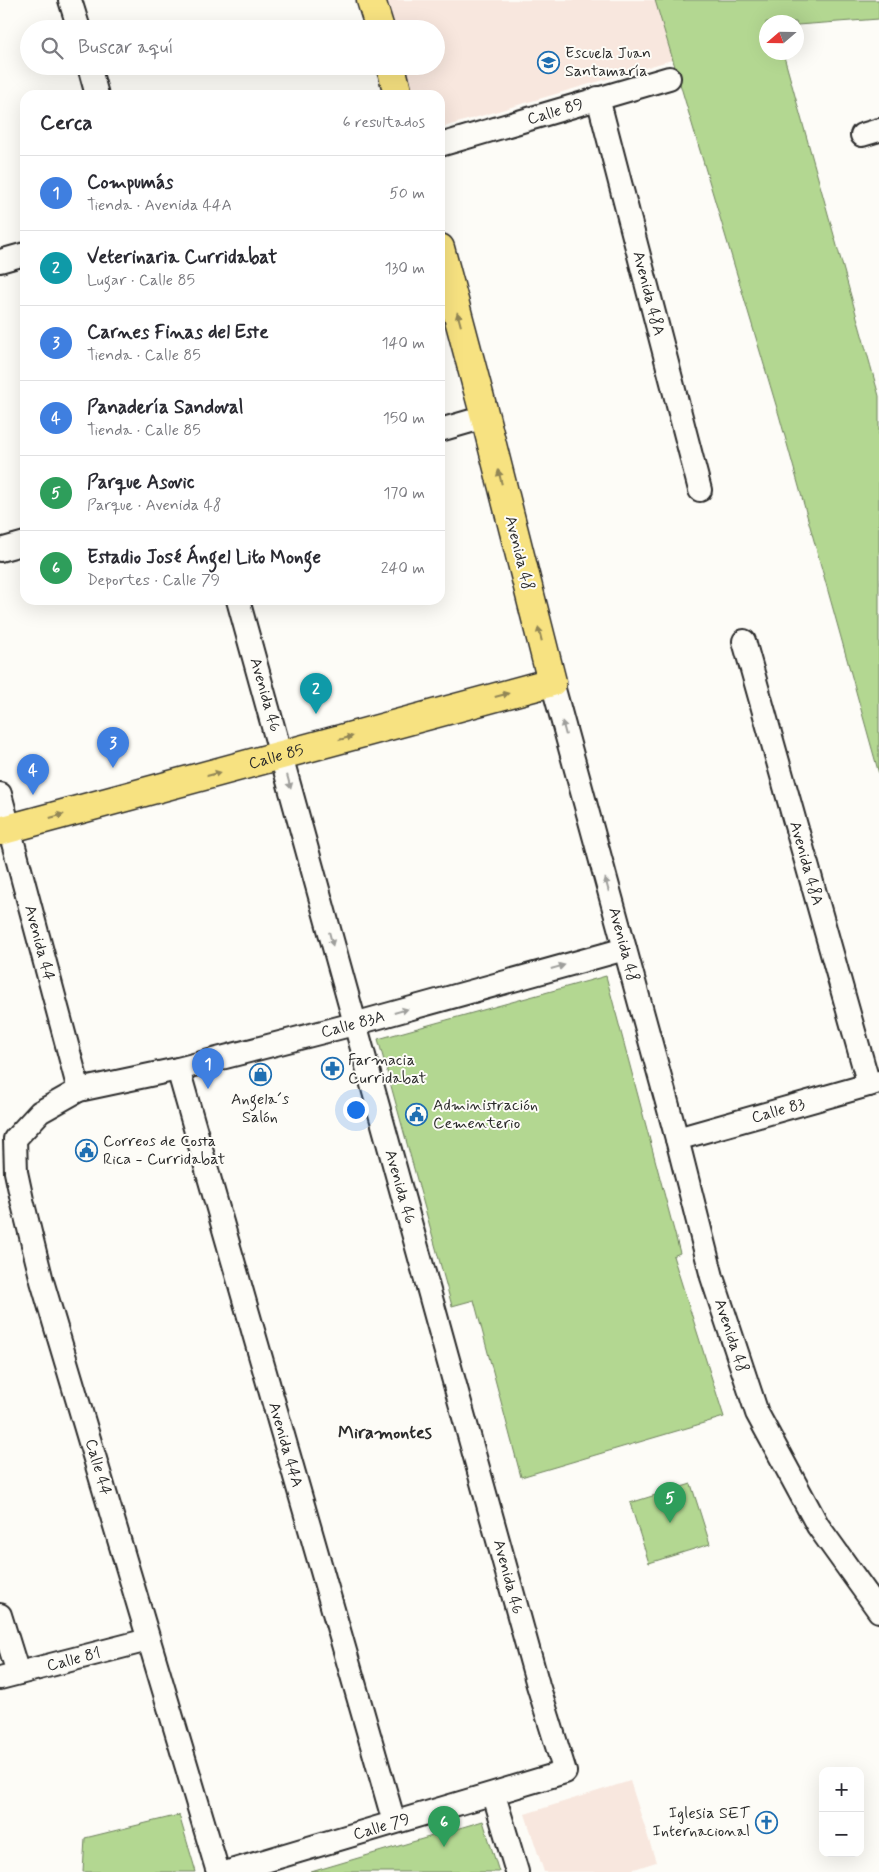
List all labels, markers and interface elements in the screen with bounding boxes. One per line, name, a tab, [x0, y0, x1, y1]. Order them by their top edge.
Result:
north arrow	[759, 15, 804, 60]
search box	[20, 20, 445, 75]
icon: search	[38, 34, 66, 62]
text: Buscar aquí	[78, 35, 173, 60]
place label: Escuela Juan Santamaría	[565, 43, 651, 82]
school or university icon: Escuela Juan Santamaría	[537, 50, 561, 74]
street label: Calle 89	[525, 93, 586, 129]
text: Cerca	[40, 109, 93, 137]
text: 6 resultados	[343, 112, 425, 133]
text: Compumás	[87, 170, 173, 195]
text: 1	[52, 183, 60, 204]
text: 50 m	[389, 183, 425, 204]
text: Tienda · Avenida 44A	[87, 195, 232, 216]
text: Veterinaria Curridabat	[87, 245, 277, 270]
street label: Avenida 48A	[628, 249, 670, 338]
text: 2	[52, 258, 60, 279]
text: 130 m	[384, 258, 425, 279]
text: Lugar · Calle 85	[87, 270, 195, 291]
one-way arrow	[455, 312, 463, 327]
text: Carnes Finas del Este	[87, 320, 269, 345]
text: 3	[52, 333, 60, 354]
text: 140 m	[381, 333, 425, 354]
text: Tienda · Calle 85	[87, 345, 201, 366]
text: Panadería Sandoval	[87, 395, 244, 420]
text: 4	[51, 408, 61, 429]
text: 150 m	[383, 408, 425, 429]
text: Tienda · Calle 85	[87, 420, 201, 441]
one-way arrow	[496, 469, 504, 484]
text: Parque Asovic	[87, 470, 195, 495]
text: 5	[51, 483, 61, 504]
text: 170 m	[383, 483, 425, 504]
text: Parque · Avenida 48	[87, 495, 221, 516]
street label: Avenida 48	[500, 514, 538, 592]
text: Estadio José Ángel Lito Monge	[87, 545, 321, 570]
text: 6	[52, 558, 60, 579]
text: 240 m	[381, 558, 425, 579]
text: Deportes · Calle 79	[87, 570, 220, 591]
one-way arrow	[536, 627, 544, 642]
street label: Avenida 46	[244, 655, 286, 735]
pin: 2	[300, 673, 332, 714]
one-way arrow	[495, 691, 510, 699]
one-way arrow	[560, 721, 568, 736]
pin: 3	[97, 727, 129, 768]
one-way arrow	[338, 734, 353, 742]
street label: Calle 85	[246, 739, 306, 774]
pin: 4	[17, 754, 49, 795]
one-way arrow	[206, 769, 221, 777]
one-way arrow	[285, 774, 293, 789]
one-way arrow	[49, 811, 64, 819]
street label: Avenida 48A	[785, 819, 828, 908]
one-way arrow	[603, 877, 611, 892]
street label: Avenida 44	[20, 903, 60, 983]
street label: Avenida 48	[604, 905, 644, 984]
one-way arrow	[328, 931, 336, 946]
one-way arrow	[551, 963, 566, 971]
street label: Calle 83A	[319, 1006, 387, 1043]
one-way arrow	[394, 1007, 409, 1015]
pin: 1	[192, 1048, 224, 1089]
place label: Farmacia Curridabat	[348, 1050, 427, 1089]
pharmacy icon: Farmacia Curridabat	[320, 1057, 344, 1081]
shop icon: Angela´s Salón	[248, 1063, 272, 1087]
place label: Angela´s Salón	[231, 1089, 289, 1128]
street label: Calle 83	[749, 1093, 807, 1128]
place label: Administración Cementerio	[433, 1095, 538, 1134]
your location	[343, 1097, 369, 1123]
public building icon: Administración Cementerio	[405, 1102, 429, 1126]
place label: Correos de Costa Rica - Curridabat	[103, 1131, 226, 1170]
public building icon: Correos de Costa Rica - Curridabat	[75, 1138, 99, 1162]
street label: Avenida 46	[379, 1147, 421, 1227]
street label: Avenida 48	[709, 1296, 753, 1375]
street label: Avenida 44A	[264, 1400, 308, 1490]
district label: Miramontes	[338, 1421, 432, 1445]
street label: Calle 44	[80, 1436, 116, 1498]
pin: 5	[654, 1482, 686, 1523]
street label: Avenida 46	[488, 1537, 528, 1617]
street label: Calle 81	[45, 1642, 103, 1676]
map controls	[819, 1767, 864, 1857]
button: +	[819, 1767, 864, 1812]
place label: Iglesia SET Internacional	[652, 1803, 751, 1842]
pin: 6	[428, 1806, 460, 1847]
street label: Calle 79	[351, 1808, 412, 1845]
church icon: Iglesia SET Internacional	[754, 1810, 778, 1834]
button: −	[819, 1812, 864, 1857]

